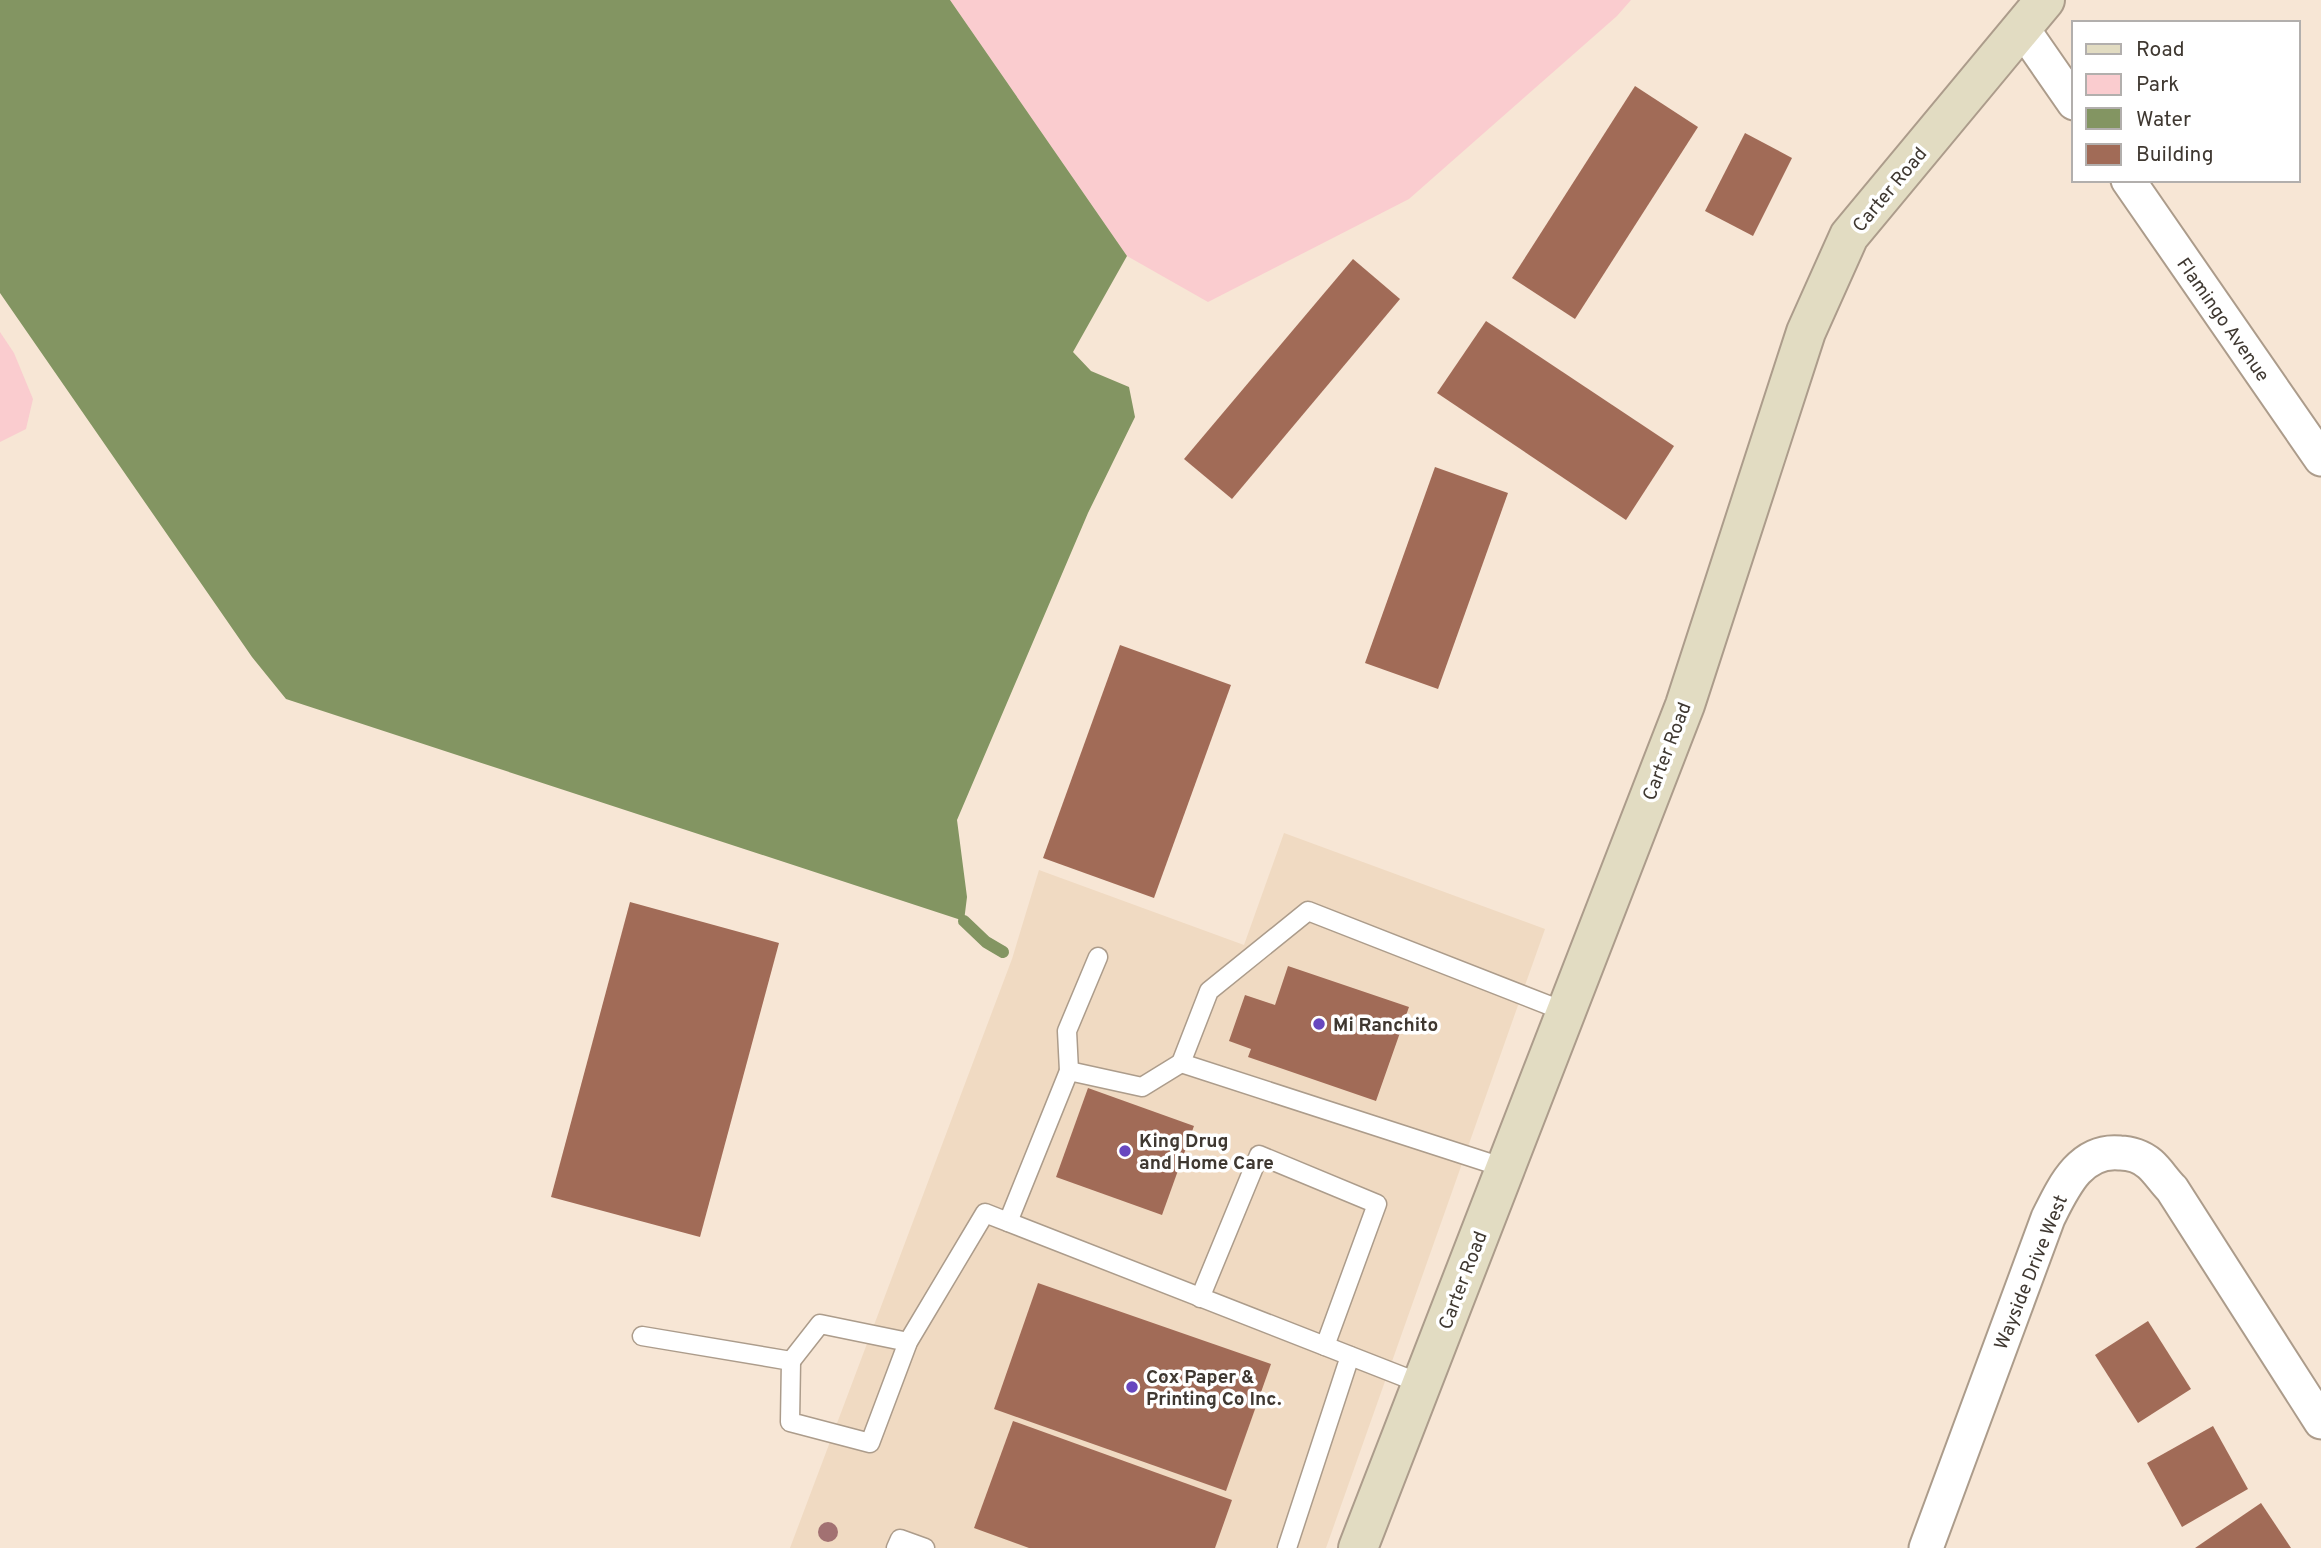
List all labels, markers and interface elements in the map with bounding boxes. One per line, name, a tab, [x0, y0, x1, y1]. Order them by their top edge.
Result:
legend	[2072, 21, 2300, 182]
text: Road	[2136, 37, 2185, 64]
text: Park	[2136, 72, 2179, 99]
text: Water	[2136, 107, 2191, 134]
text: Building	[2136, 142, 2214, 169]
street label: Carter Road	[1848, 143, 1933, 238]
street label: Flamingo Avenue	[2171, 253, 2274, 387]
street label: Carter Road	[1638, 699, 1698, 804]
place label: Mi Ranchito	[1333, 1014, 1438, 1038]
marker: Mi Ranchito	[1311, 1016, 1327, 1032]
place label: King Drug and Home Care	[1139, 1130, 1274, 1176]
marker: King Drug and Home Care	[1117, 1143, 1133, 1159]
street label: Wayside Drive West	[1990, 1192, 2074, 1354]
street label: Carter Road	[1434, 1228, 1494, 1333]
place label: Cox Paper & Printing Co Inc.	[1146, 1366, 1282, 1412]
marker: Cox Paper & Printing Co Inc.	[1124, 1379, 1140, 1395]

